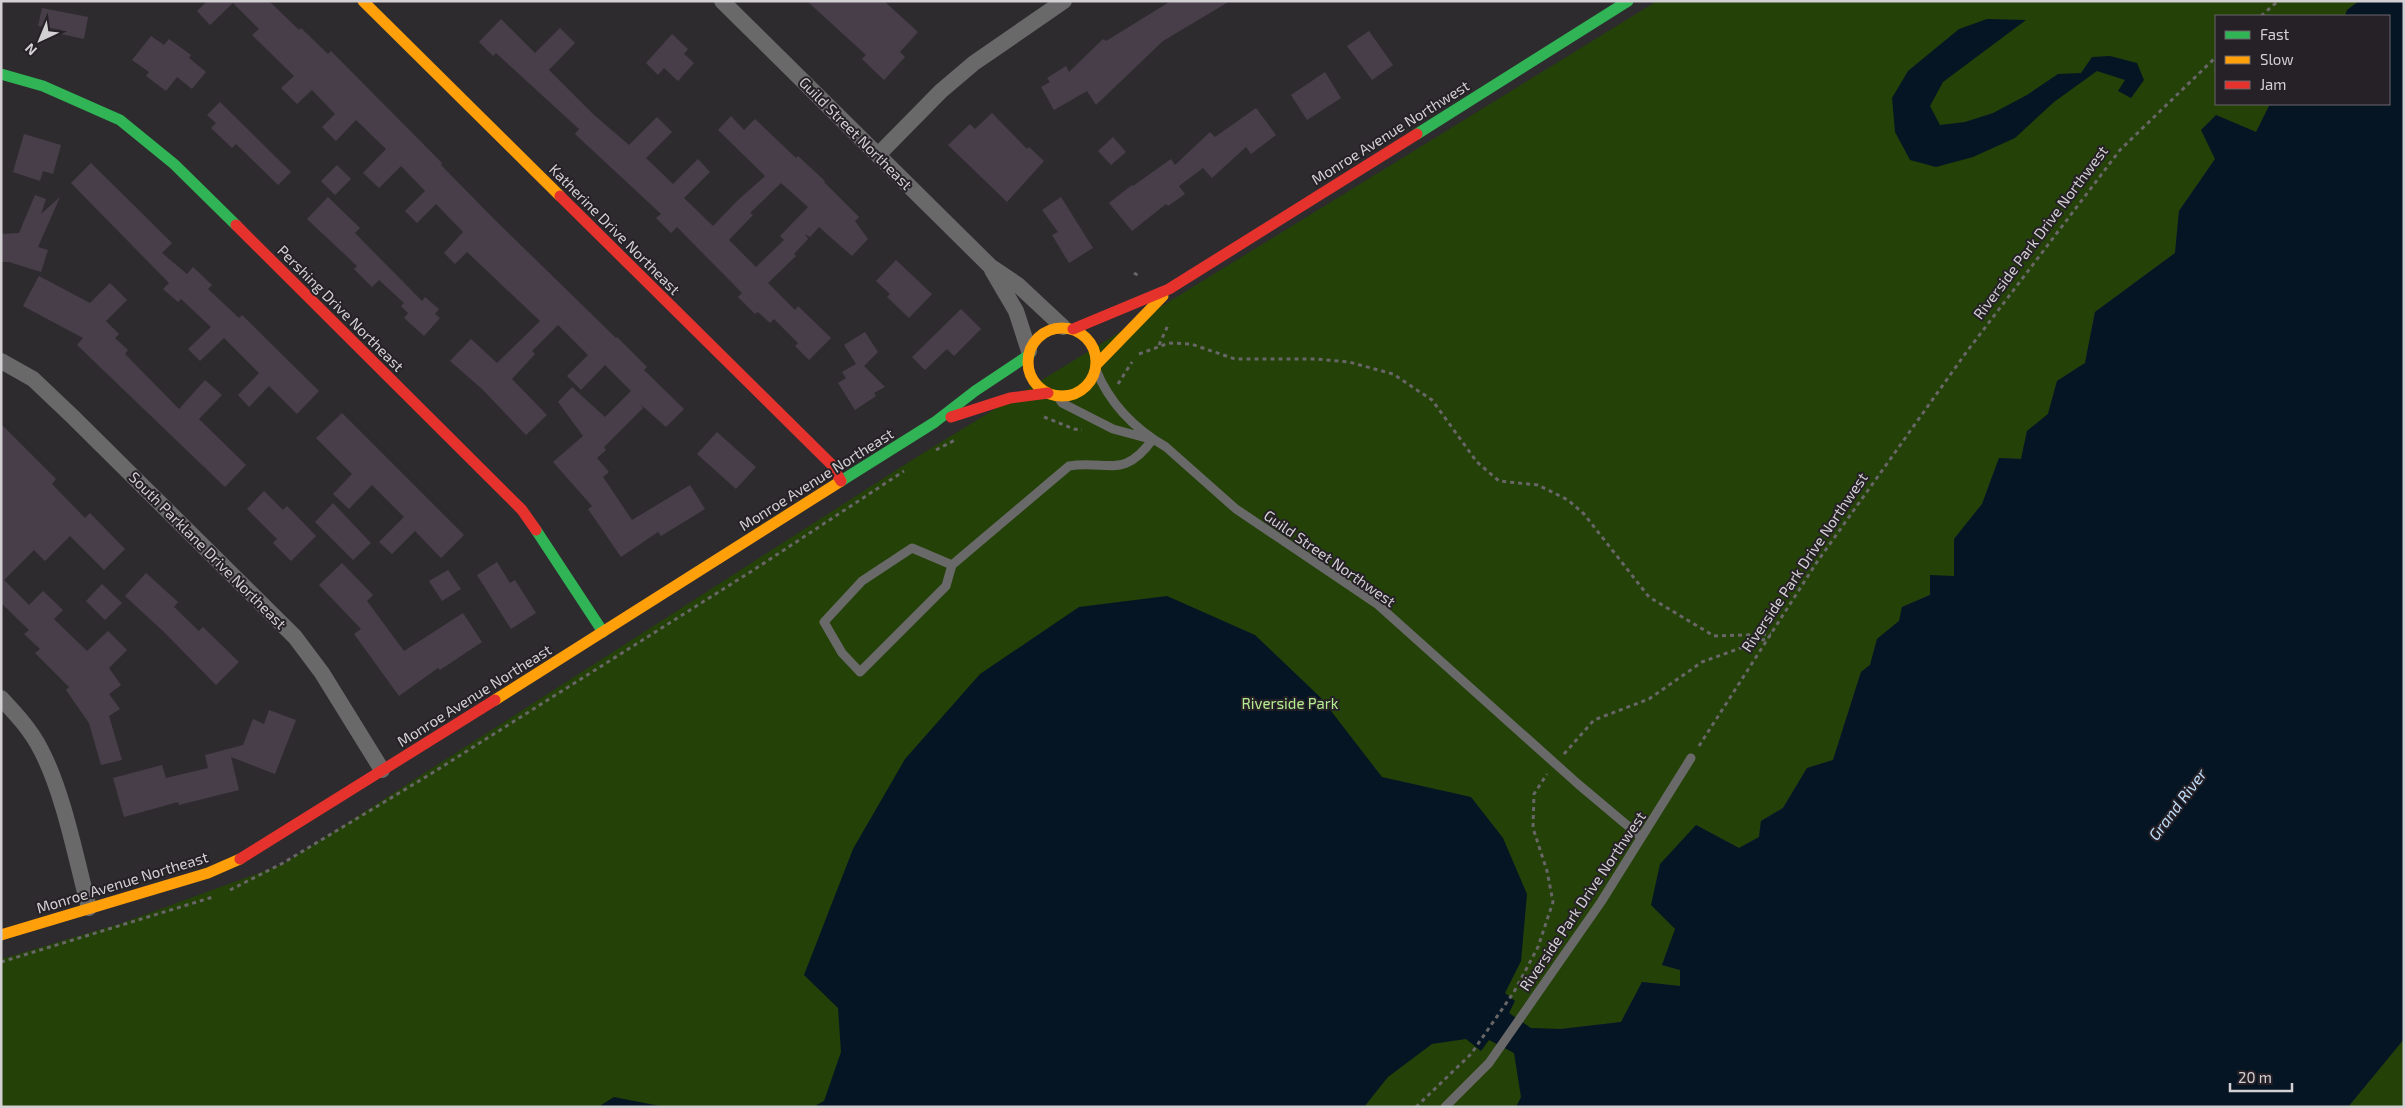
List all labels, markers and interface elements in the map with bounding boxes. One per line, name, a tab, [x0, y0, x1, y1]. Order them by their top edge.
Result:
north arrow	[15, 15, 65, 65]
legend	[2215, 15, 2390, 105]
text: Fast	[2260, 25, 2290, 43]
text: N	[21, 40, 40, 59]
text: Slow	[2260, 50, 2294, 68]
street label: Guild Street Northeast	[796, 73, 916, 193]
text: Jam	[2260, 75, 2286, 93]
street label: Monroe Avenue Northwest	[1308, 76, 1472, 188]
street label: Riverside Park Drive Northwest	[1969, 142, 2111, 322]
street label: Katherine Drive Northeast	[546, 160, 684, 298]
street label: Pershing Drive Northeast	[274, 241, 408, 375]
street label: Monroe Avenue Northeast	[736, 424, 897, 534]
street label: South Parklane Drive Northeast	[126, 468, 291, 633]
street label: Riverside Park Drive Northwest	[1737, 469, 1871, 655]
street label: Guild Street Northwest	[1261, 506, 1399, 610]
street label: Monroe Avenue Northeast	[394, 640, 555, 750]
park label: Riverside Park	[1242, 694, 1339, 712]
water label: Grand River	[2144, 764, 2210, 844]
street label: Riverside Park Drive Northwest	[1515, 808, 1649, 994]
street label: Monroe Avenue Northeast	[34, 847, 210, 917]
scale bar	[2230, 1060, 2292, 1092]
text: 20 m	[2238, 1068, 2272, 1086]

